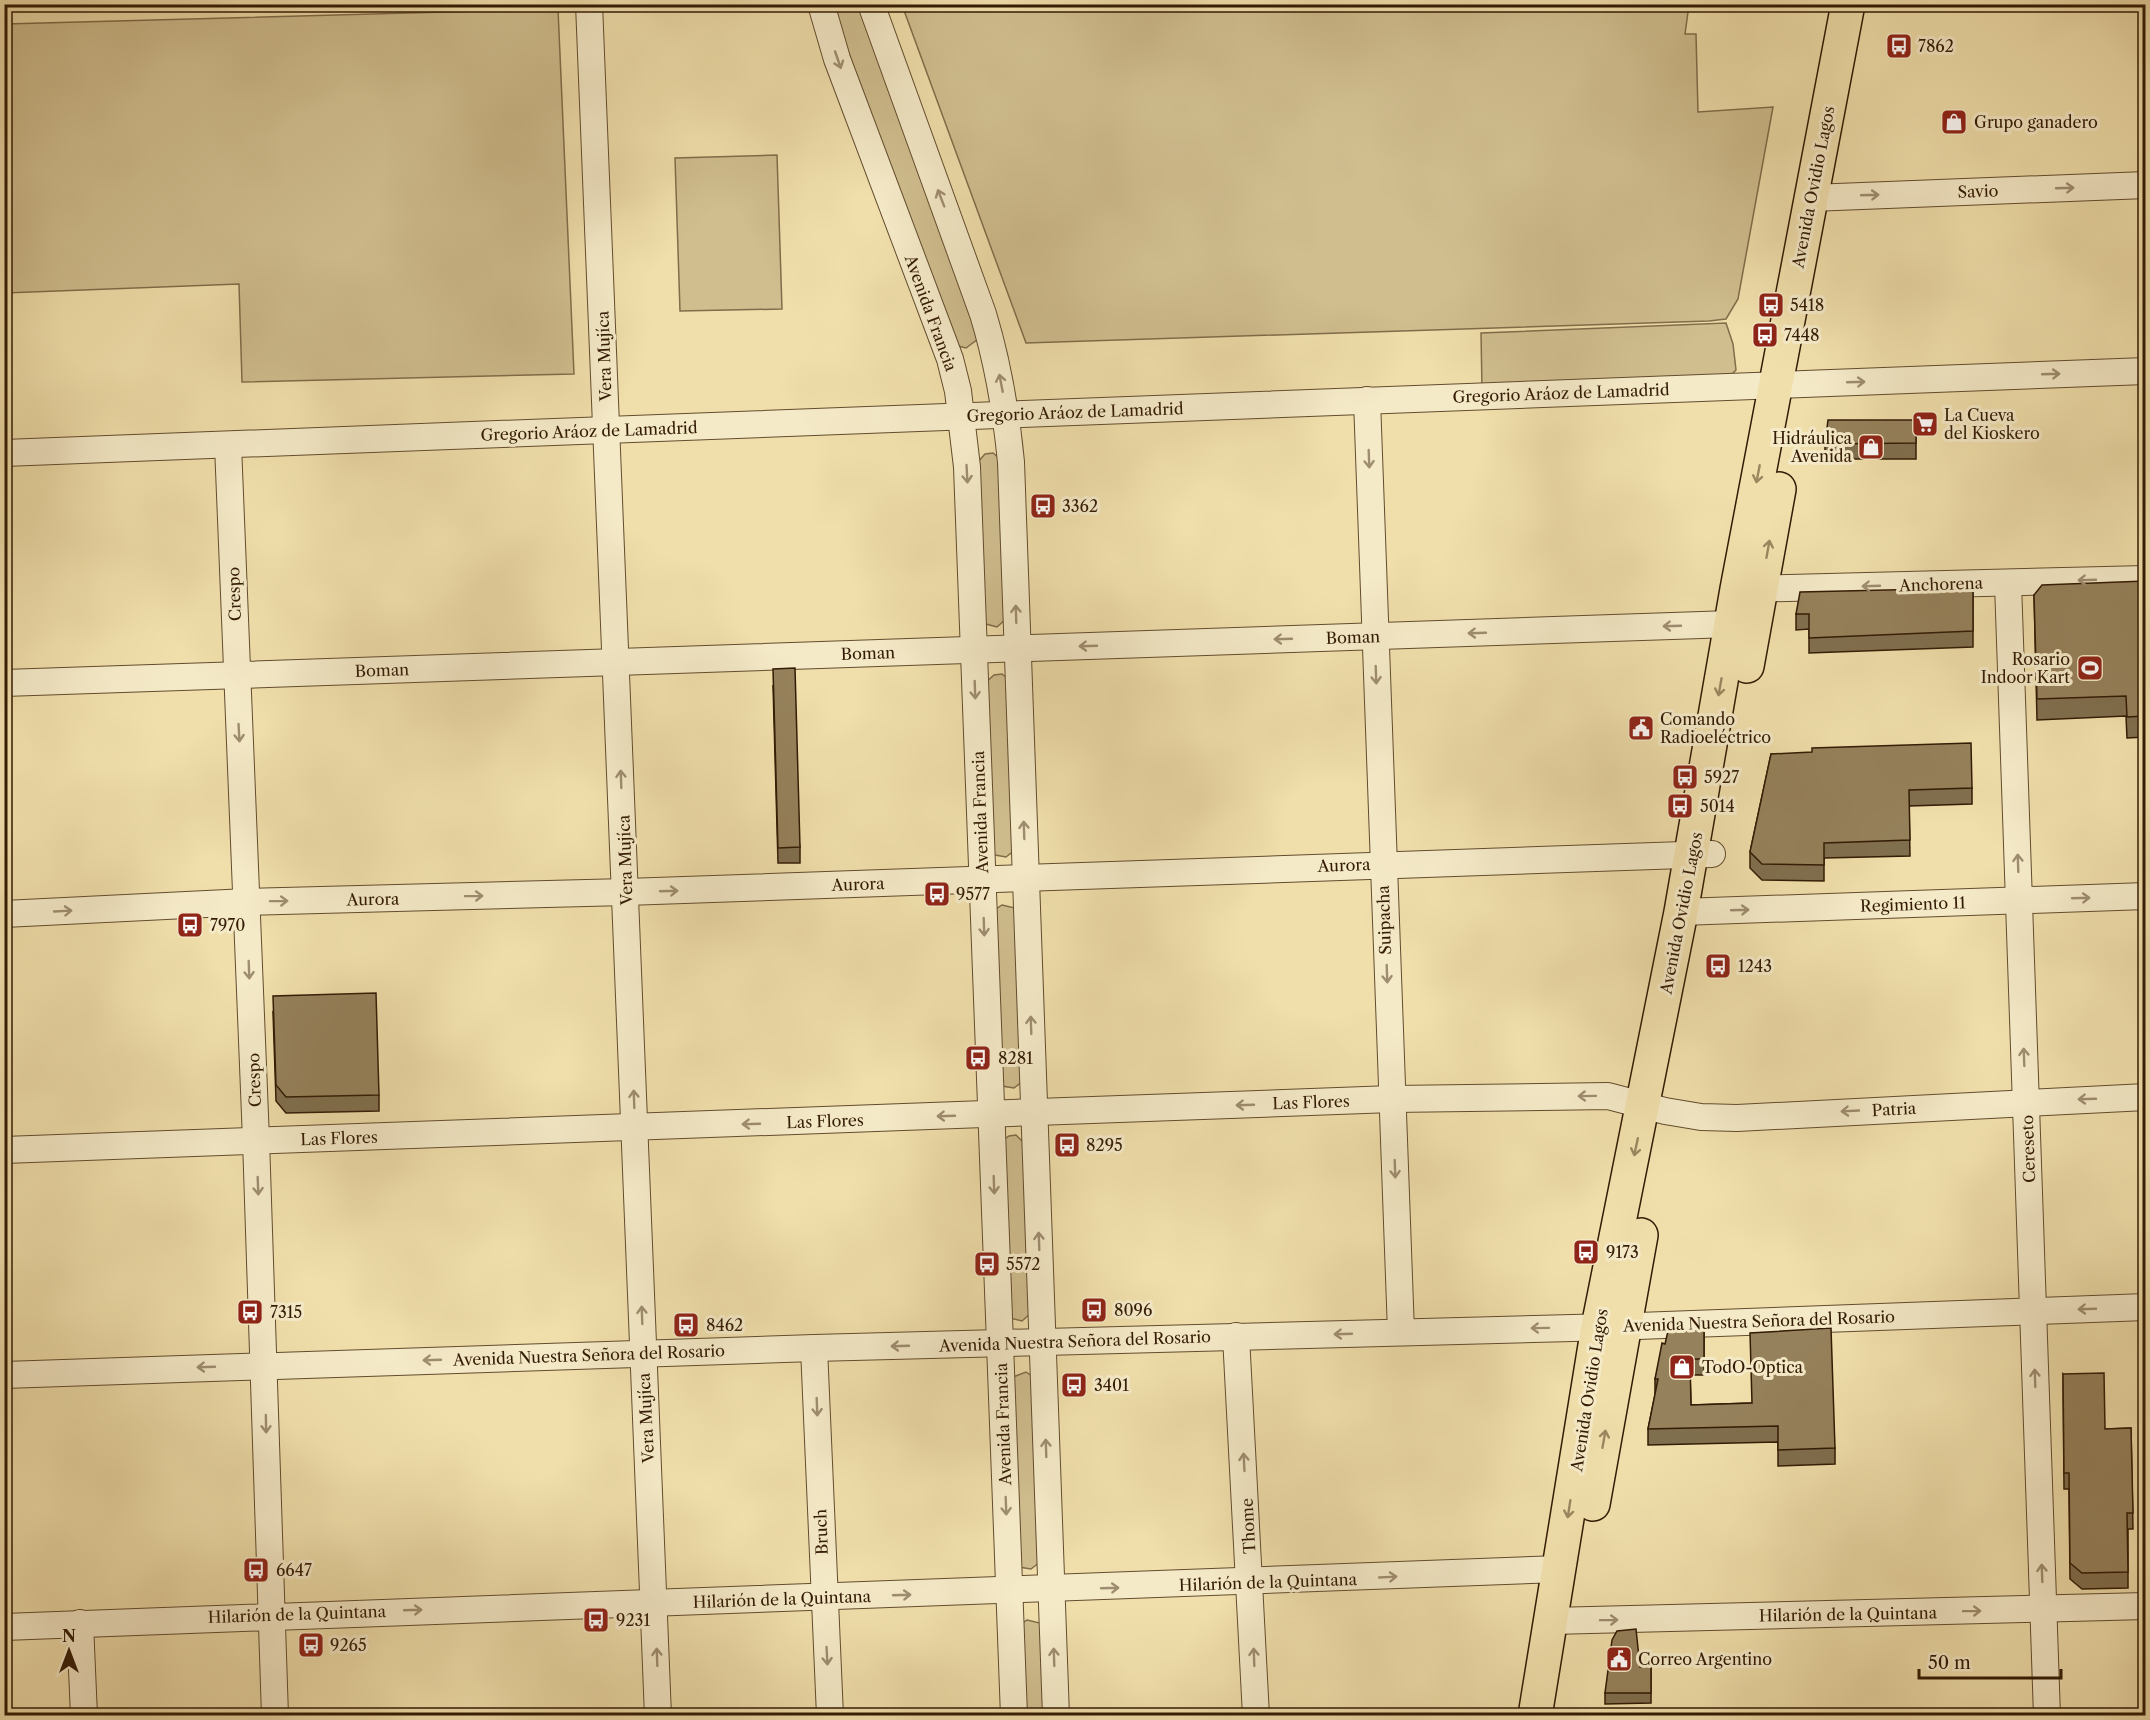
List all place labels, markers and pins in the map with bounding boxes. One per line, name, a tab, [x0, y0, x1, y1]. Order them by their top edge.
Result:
bus stop icon: 7862	[1884, 31, 1914, 61]
place label: 7862	[1918, 36, 1954, 56]
shop icon: Grupo ganadero	[1939, 107, 1969, 137]
place label: Grupo ganadero	[1974, 112, 2098, 132]
bus stop icon: 5418	[1756, 290, 1786, 320]
place label: 5418	[1790, 295, 1824, 315]
bus stop icon: 7448	[1750, 320, 1780, 350]
place label: 7448	[1784, 325, 1819, 345]
place label: La Cueva del Kioskero	[1944, 405, 2040, 443]
supermarket icon: La Cueva del Kioskero	[1910, 409, 1940, 439]
place label: Hidráulica Avenida	[1772, 428, 1853, 466]
shop icon: Hidráulica Avenida	[1856, 432, 1886, 462]
bus stop icon: 3362	[1028, 491, 1058, 521]
place label: 3362	[1062, 496, 1098, 516]
place label: Rosario Indoor Kart	[1981, 649, 2070, 687]
sports icon: Rosario Indoor Kart	[2075, 653, 2105, 683]
place label: Comando Radioeléctrico	[1660, 709, 1771, 747]
public building icon: Comando Radioeléctrico	[1626, 713, 1656, 743]
bus stop icon: 5927	[1670, 762, 1700, 792]
place label: 5927	[1704, 767, 1739, 787]
bus stop icon: 5014	[1665, 791, 1695, 821]
place label: 5014	[1700, 796, 1735, 816]
bus stop icon: 9577	[922, 879, 952, 909]
place label: 9577	[956, 884, 990, 904]
bus stop icon: 7970	[175, 910, 205, 940]
place label: 7970	[210, 915, 245, 935]
bus stop icon: 1243	[1703, 951, 1733, 981]
place label: 1243	[1738, 956, 1772, 976]
bus stop icon: 8281	[963, 1043, 993, 1073]
place label: 8281	[998, 1048, 1033, 1068]
bus stop icon: 8295	[1052, 1130, 1082, 1160]
place label: 8295	[1086, 1135, 1123, 1155]
bus stop icon: 9173	[1571, 1237, 1601, 1267]
place label: 9173	[1606, 1242, 1639, 1262]
bus stop icon: 5572	[972, 1249, 1002, 1279]
place label: 5572	[1006, 1254, 1040, 1274]
bus stop icon: 8096	[1079, 1295, 1109, 1325]
bus stop icon: 7315	[235, 1297, 265, 1327]
place label: 8096	[1114, 1300, 1152, 1320]
place label: 7315	[270, 1302, 302, 1322]
bus stop icon: 8462	[671, 1310, 701, 1340]
place label: 8462	[706, 1315, 743, 1335]
shop icon: TodO-Optica	[1667, 1352, 1697, 1382]
place label: TodO-Optica	[1702, 1357, 1804, 1377]
bus stop icon: 3401	[1059, 1370, 1089, 1400]
place label: 3401	[1094, 1375, 1129, 1395]
bus stop icon: 6647	[241, 1555, 271, 1585]
place label: 6647	[276, 1560, 312, 1580]
bus stop icon: 9231	[581, 1605, 611, 1635]
place label: 9231	[616, 1610, 650, 1630]
bus stop icon: 9265	[296, 1630, 326, 1660]
place label: 9265	[330, 1635, 367, 1655]
public building icon: Correo Argentino	[1604, 1644, 1634, 1674]
place label: Correo Argentino	[1638, 1649, 1772, 1669]

